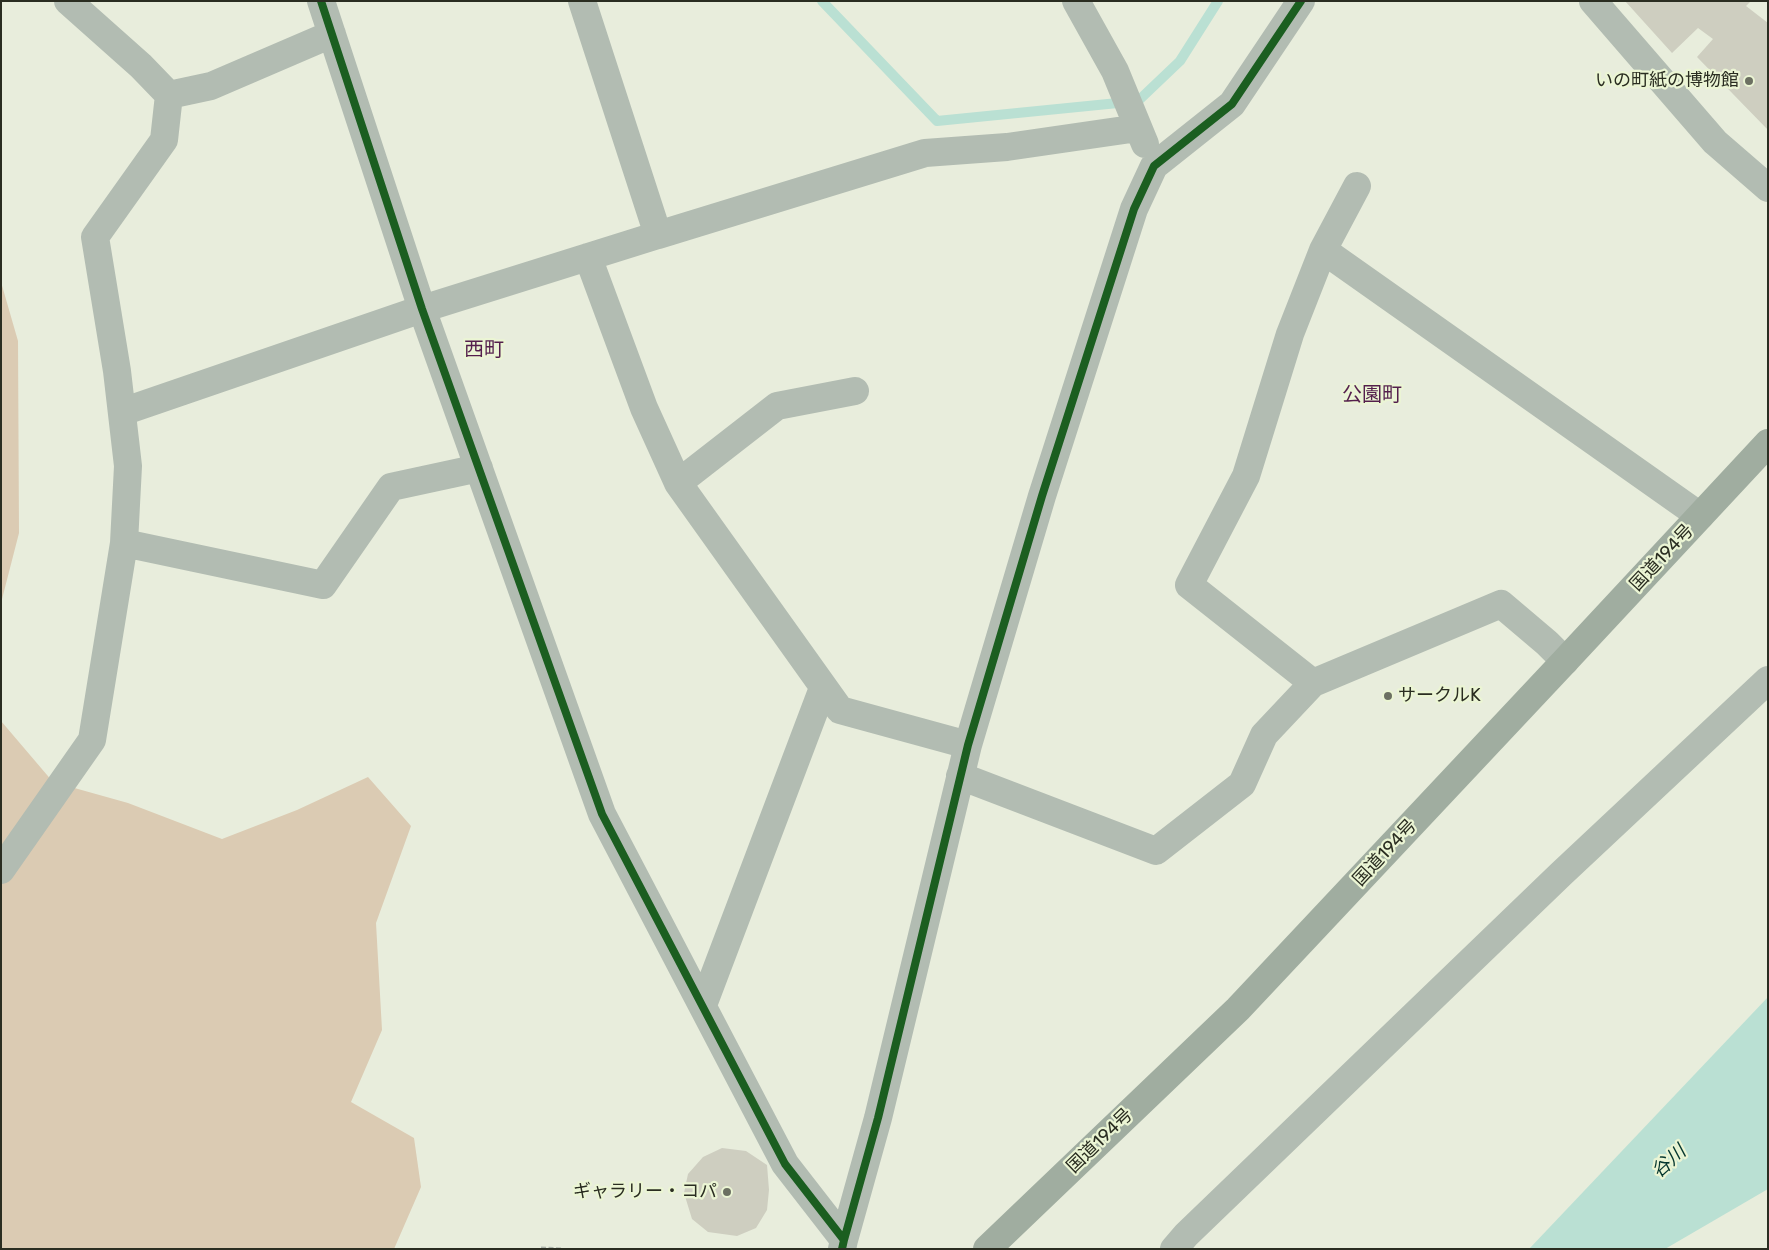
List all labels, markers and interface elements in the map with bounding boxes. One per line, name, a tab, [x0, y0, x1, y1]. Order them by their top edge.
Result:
place label: いの町紙の博物館	[1595, 70, 1739, 92]
marker: いの町紙の博物館	[1743, 75, 1755, 87]
district label: 西町	[464, 338, 504, 362]
district label: 公園町	[1342, 383, 1402, 407]
street label: 国道194号	[1626, 520, 1698, 596]
place label: サークルK	[1398, 685, 1481, 707]
marker: サークルK	[1382, 690, 1394, 702]
street label: 国道194号	[1349, 815, 1421, 891]
street label: 国道194号	[1063, 1104, 1137, 1178]
water label: 谷川	[1647, 1141, 1691, 1183]
place label: ギャラリー・コパ	[573, 1181, 717, 1203]
marker: ギャラリー・コパ	[721, 1186, 733, 1198]

